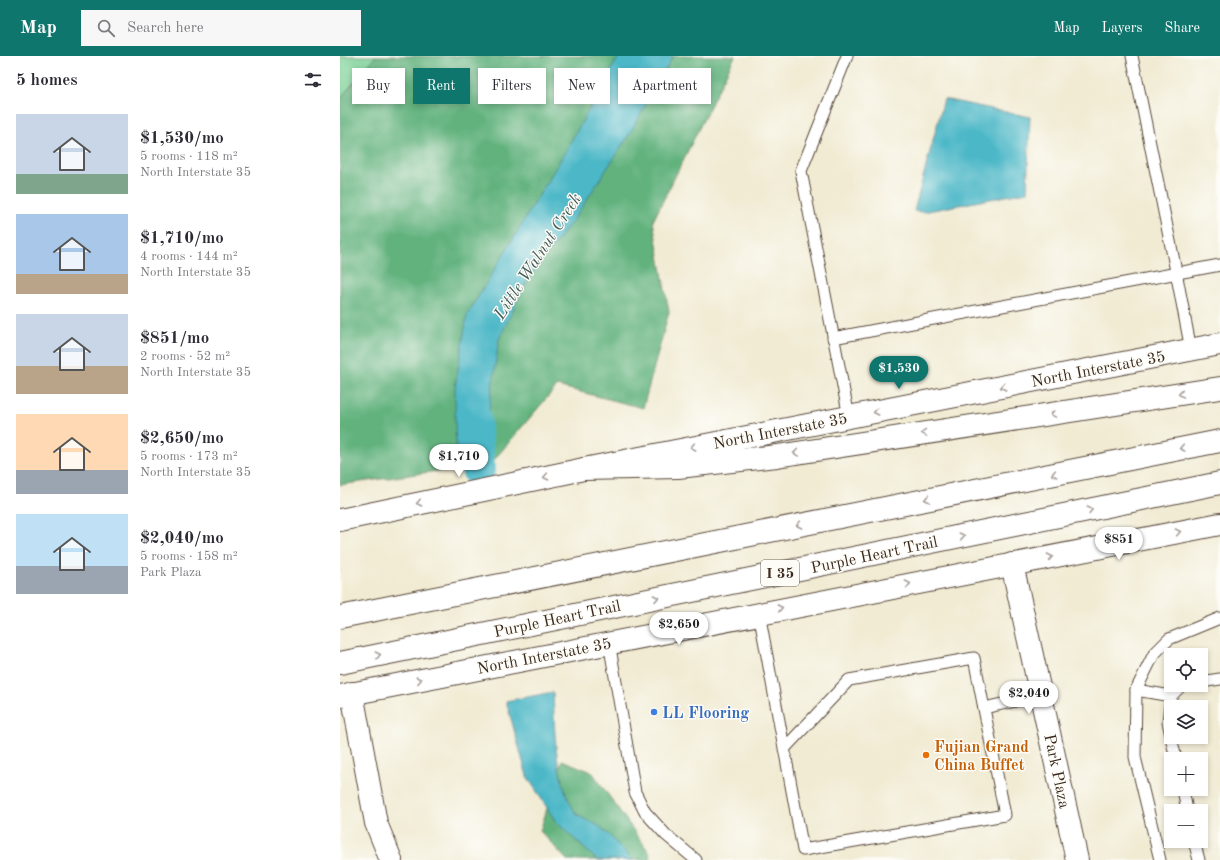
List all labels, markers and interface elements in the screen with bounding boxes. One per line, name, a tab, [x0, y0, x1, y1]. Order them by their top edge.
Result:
search box	[81, 10, 361, 46]
icon: search	[95, 17, 117, 39]
text: Map	[20, 19, 57, 38]
text: Search here	[127, 21, 204, 36]
text: Map	[1054, 21, 1080, 35]
text: Layers	[1102, 21, 1143, 35]
text: Share	[1165, 21, 1200, 35]
chip: Buy	[352, 68, 405, 104]
chip: Rent	[413, 68, 470, 104]
chip: Filters	[478, 68, 546, 104]
chip: New	[554, 68, 610, 104]
chip: Apartment	[618, 68, 711, 104]
icon: filters	[302, 69, 324, 91]
text: 5 homes	[16, 72, 78, 89]
icon: home	[48, 130, 96, 178]
text: $1,530/mo	[140, 130, 224, 147]
text: 5 rooms · 118 m²	[140, 150, 238, 163]
text: North Interstate 35	[140, 166, 251, 179]
water label: Little Walnut Creek	[491, 191, 585, 324]
icon: home	[48, 230, 96, 278]
text: $1,710/mo	[140, 230, 224, 247]
text: 4 rooms · 144 m²	[140, 250, 238, 263]
text: North Interstate 35	[140, 266, 251, 279]
icon: home	[48, 330, 96, 378]
text: $851/mo	[140, 330, 209, 347]
street label: North Interstate 35	[1030, 349, 1167, 391]
text: 2 rooms · 52 m²	[140, 350, 230, 363]
pin: $1,530	[866, 356, 932, 390]
text: $1,530	[878, 362, 920, 375]
text: North Interstate 35	[140, 366, 251, 379]
one-way arrow	[1000, 382, 1006, 390]
one-way arrow	[1178, 389, 1185, 398]
one-way arrow	[872, 407, 879, 415]
one-way arrow	[1050, 409, 1056, 418]
street label: North Interstate 35	[712, 411, 849, 453]
one-way arrow	[921, 428, 927, 437]
icon: home	[48, 430, 96, 478]
text: $2,650/mo	[140, 430, 224, 447]
one-way arrow	[690, 443, 696, 451]
pin: $1,710	[426, 444, 492, 478]
one-way arrow	[1179, 444, 1185, 452]
one-way arrow	[793, 448, 799, 457]
text: 5 rooms · 173 m²	[140, 450, 238, 463]
text: $1,710	[438, 450, 480, 463]
text: North Interstate 35	[140, 466, 251, 479]
one-way arrow	[1051, 469, 1057, 477]
one-way arrow	[543, 472, 549, 480]
one-way arrow	[924, 495, 930, 503]
one-way arrow	[415, 499, 422, 507]
one-way arrow	[1086, 506, 1093, 514]
one-way arrow	[796, 520, 802, 528]
pin: $851	[1095, 527, 1143, 561]
one-way arrow	[1175, 528, 1181, 537]
icon: home	[48, 530, 96, 578]
text: $2,040/mo	[140, 530, 224, 547]
one-way arrow	[959, 532, 965, 540]
text: $851	[1104, 533, 1134, 546]
street label: Purple Heart Trail	[809, 535, 939, 577]
text: 5 rooms · 158 m²	[140, 550, 238, 563]
one-way arrow	[1047, 553, 1053, 561]
road number: I 35	[761, 560, 799, 586]
text: Park Plaza	[140, 566, 201, 579]
one-way arrow	[905, 580, 911, 589]
one-way arrow	[653, 594, 660, 603]
street label: Purple Heart Trail	[492, 599, 622, 641]
one-way arrow	[777, 605, 784, 613]
pin: $2,650	[646, 612, 712, 646]
text: $2,650	[658, 618, 700, 631]
street label: North Interstate 35	[476, 636, 613, 678]
map controls	[1164, 648, 1208, 848]
button: locate	[1164, 648, 1208, 692]
one-way arrow	[375, 651, 381, 659]
one-way arrow	[416, 676, 423, 685]
pin: $2,040	[996, 681, 1062, 715]
text: $2,040	[1008, 687, 1050, 700]
button: layers	[1164, 700, 1208, 744]
place label: LL Flooring	[662, 706, 749, 722]
marker: LL Flooring	[649, 707, 659, 717]
street label: Park Plaza	[1040, 733, 1072, 810]
place label: Fujian Grand China Buffet	[934, 740, 1029, 774]
marker: Fujian Grand China Buffet	[921, 750, 931, 760]
button: +	[1164, 752, 1208, 796]
button: −	[1164, 804, 1208, 848]

